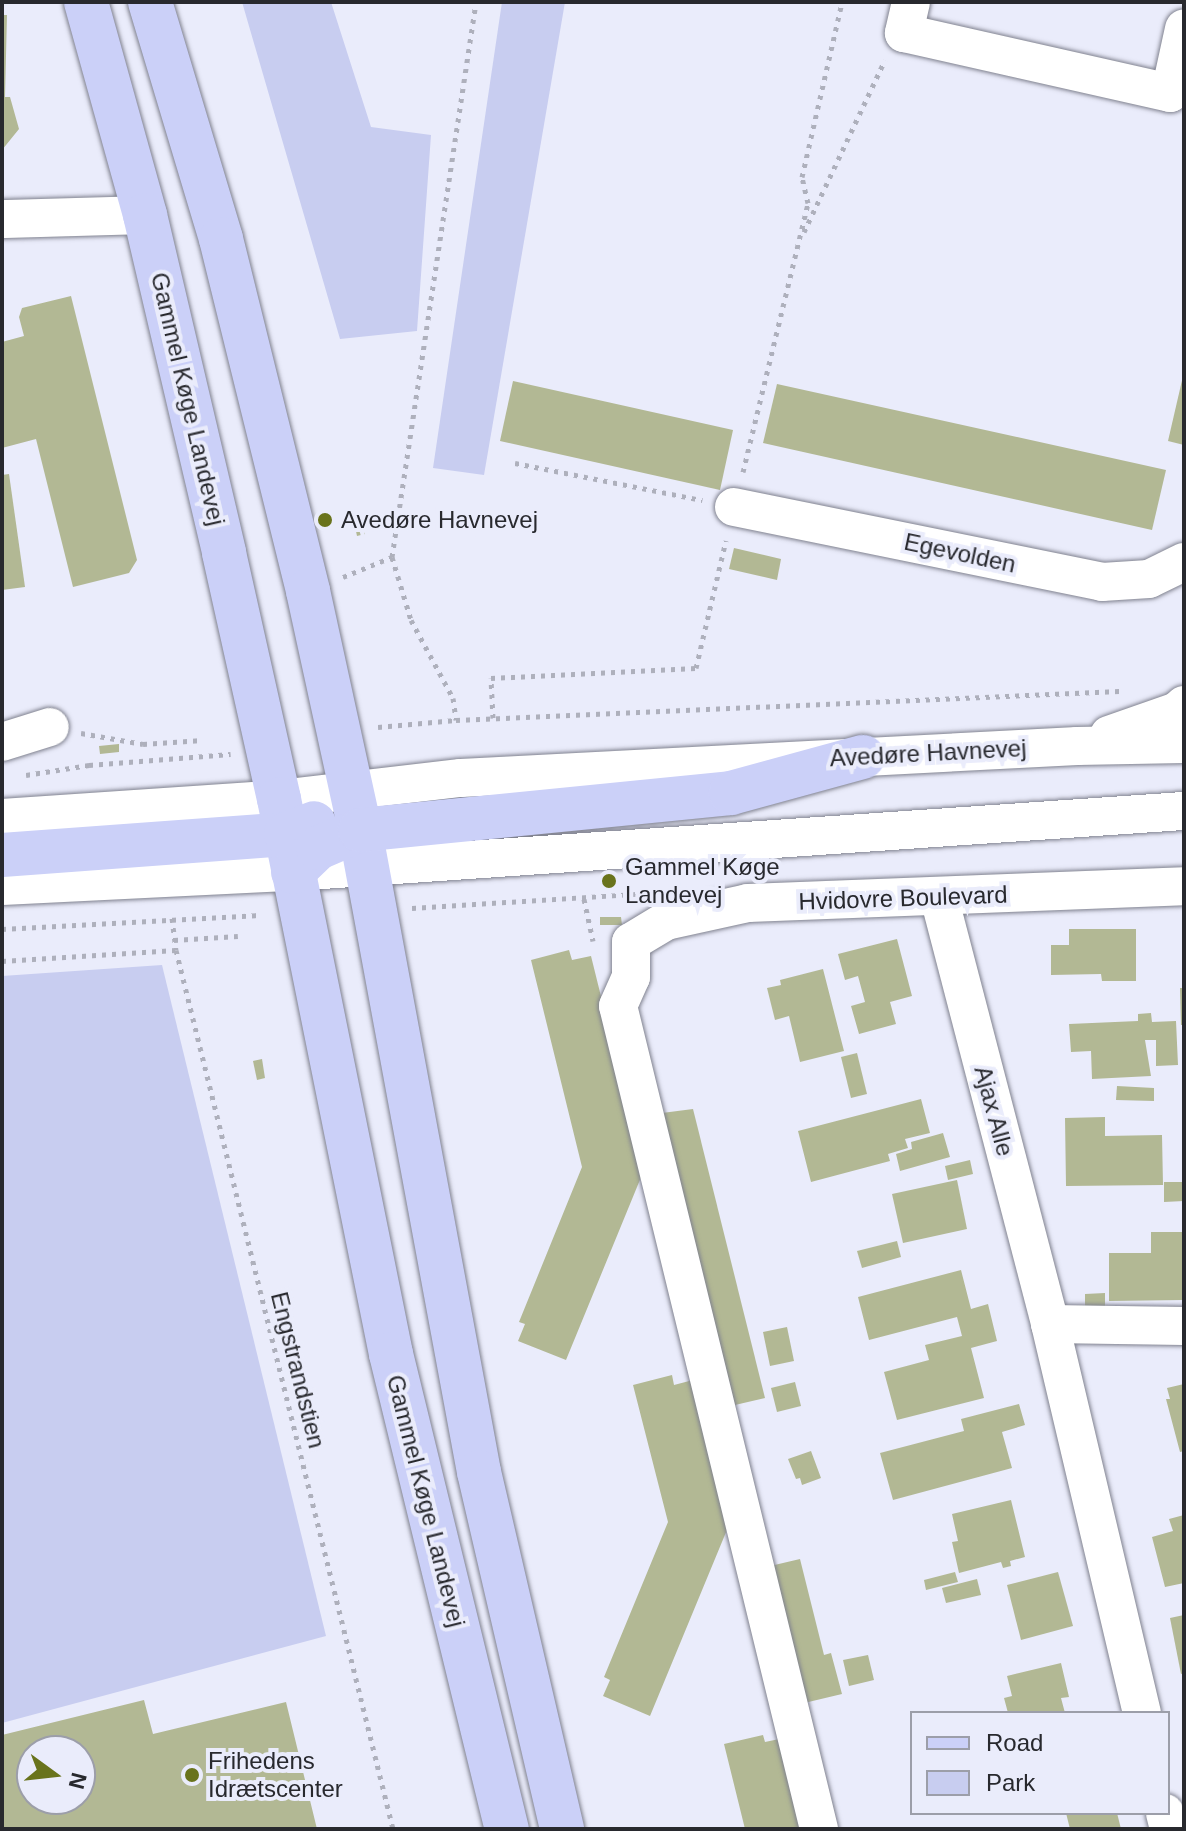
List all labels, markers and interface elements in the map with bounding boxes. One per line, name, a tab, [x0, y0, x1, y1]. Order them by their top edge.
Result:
street label: Gammel Køge Landevej	[145, 270, 231, 528]
place label: Avedøre Havnevej	[341, 506, 538, 534]
marker: Avedøre Havnevej	[316, 511, 334, 529]
street label: Egevolden	[902, 527, 1018, 579]
street label: Avedøre Havnevej	[829, 733, 1027, 773]
place label: Gammel Køge Landevej	[625, 853, 780, 909]
marker: Gammel Køge Landevej	[600, 872, 618, 890]
street label: Hvidovre Boulevard	[798, 880, 1008, 916]
street label: Ajax Alle	[968, 1062, 1020, 1160]
street label: Engstrandstien	[265, 1289, 331, 1451]
street label: Gammel Køge Landevej	[381, 1372, 471, 1630]
legend	[910, 1711, 1170, 1815]
text: Road	[986, 1729, 1043, 1756]
north arrow	[16, 1735, 96, 1815]
place label: Frihedens Idrætscenter	[208, 1747, 343, 1803]
marker: Frihedens Idrætscenter	[183, 1766, 201, 1784]
text: Park	[986, 1769, 1035, 1796]
text: N	[64, 1770, 92, 1792]

